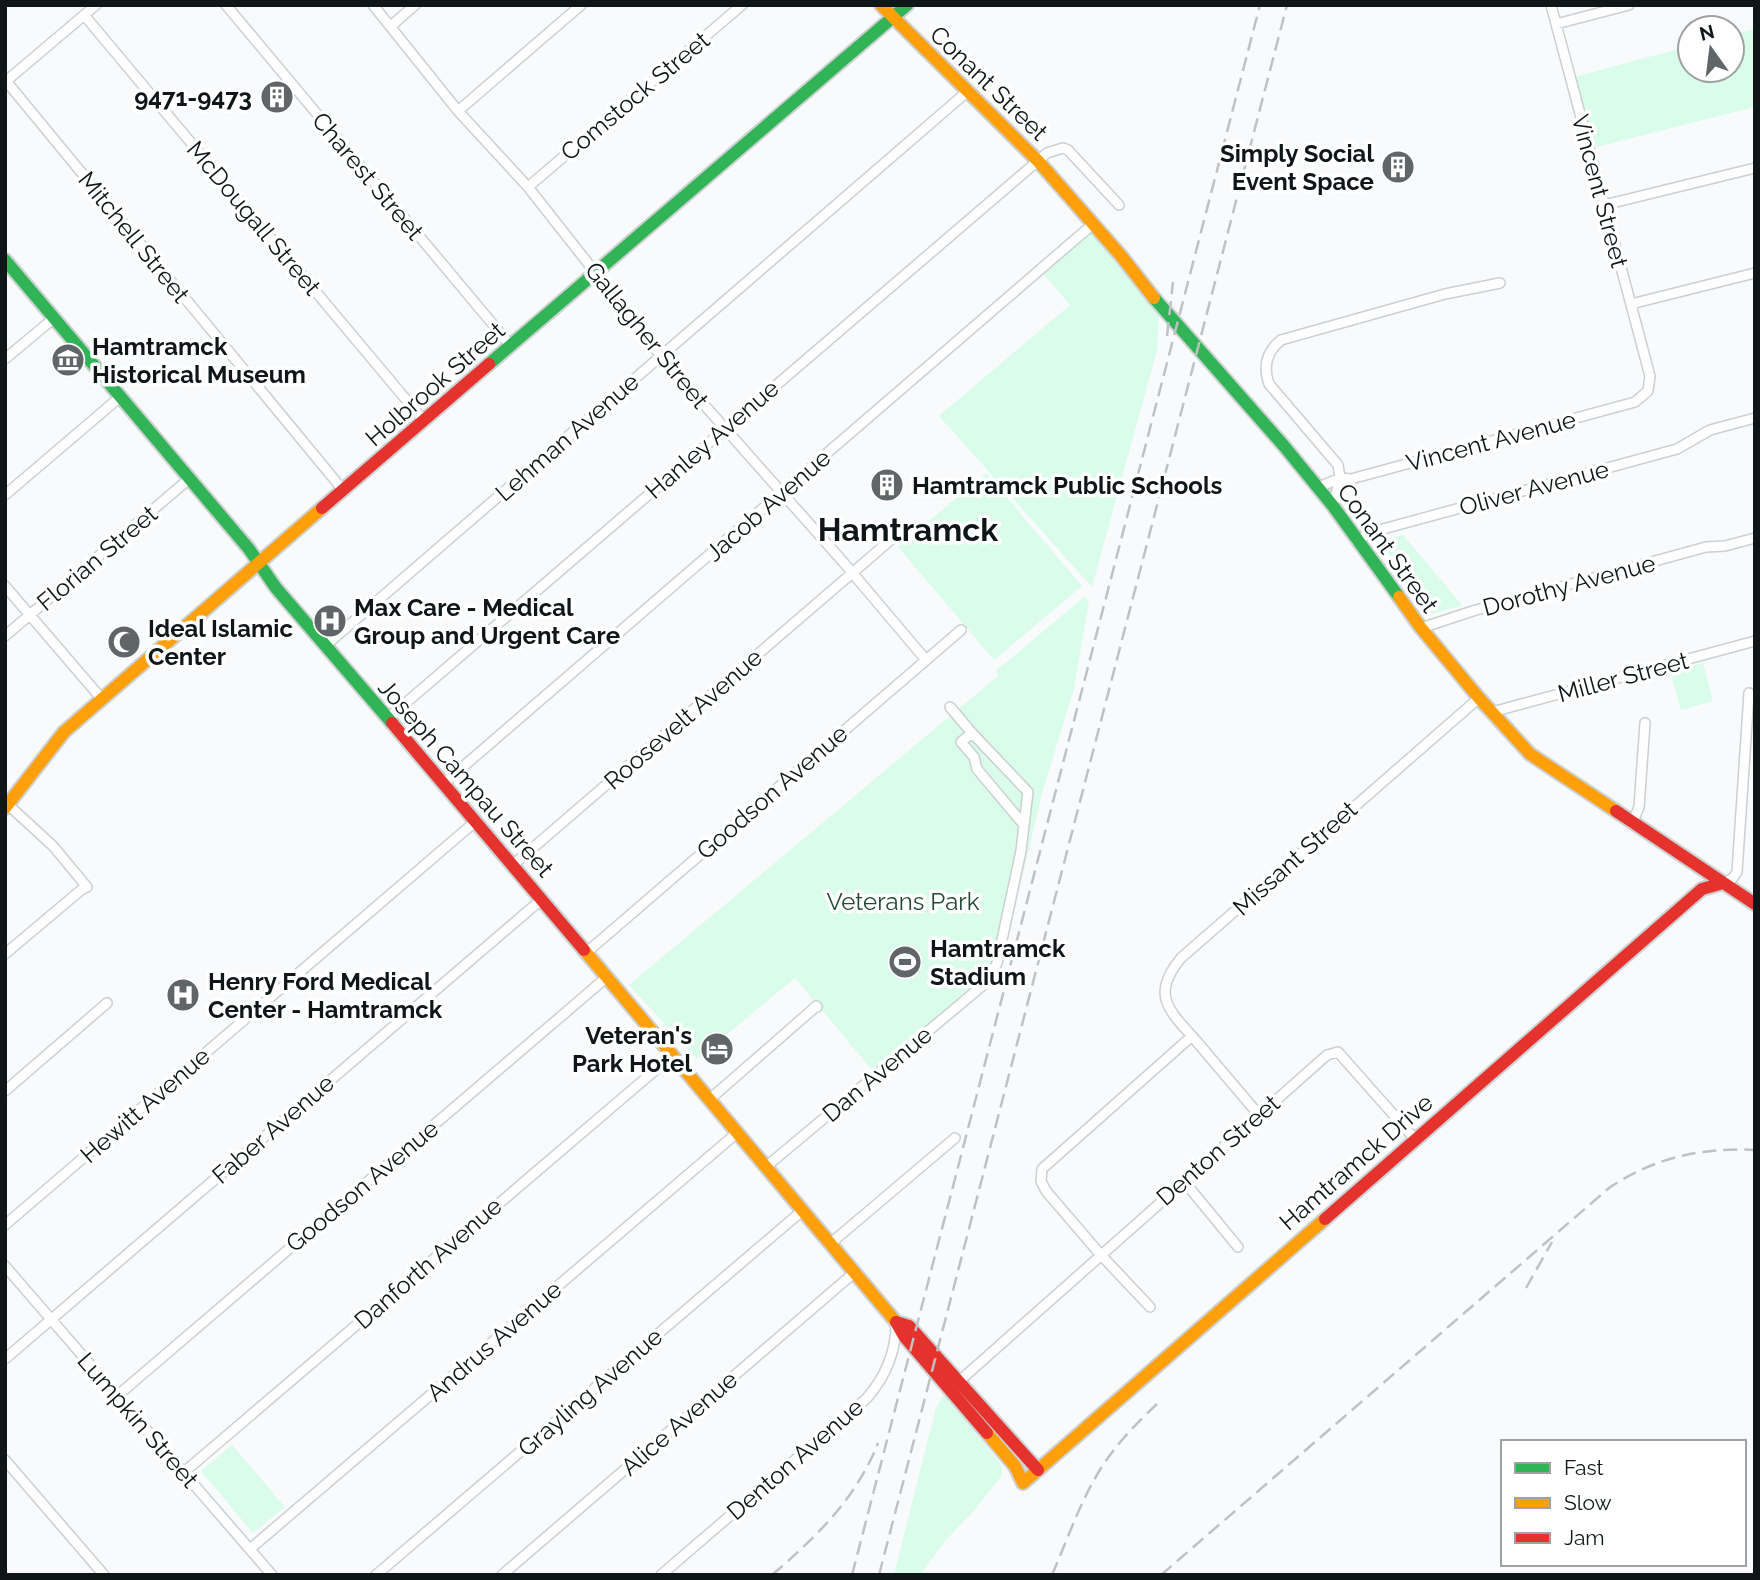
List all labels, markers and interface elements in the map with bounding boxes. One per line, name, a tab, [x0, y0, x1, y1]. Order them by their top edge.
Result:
north arrow	[1676, 14, 1746, 84]
street label: Conant Street	[924, 20, 1054, 146]
text: N	[1697, 20, 1717, 45]
street label: Comstock Street	[555, 25, 715, 167]
building icon: 9471-9473	[258, 78, 296, 116]
place label: 9471-9473	[134, 83, 252, 112]
street label: Charest Street	[306, 106, 430, 246]
street label: Vincent Street	[1566, 111, 1634, 271]
street label: McDougall Street	[181, 135, 327, 301]
place label: Simply Social Event Space	[1220, 139, 1374, 196]
building icon: Simply Social Event Space	[1379, 148, 1417, 186]
street label: Mitchell Street	[72, 166, 196, 308]
street label: Gallagher Street	[579, 256, 715, 414]
street label: Holbrook Street	[359, 316, 511, 452]
place label: Hamtramck Historical Museum	[92, 332, 306, 389]
museum icon: Hamtramck Historical Museum	[49, 341, 87, 379]
street label: Lehman Avenue	[489, 367, 645, 507]
street label: Hanley Avenue	[640, 373, 784, 505]
street label: Vincent Avenue	[1403, 404, 1579, 478]
street label: Jacob Avenue	[700, 443, 836, 567]
street label: Oliver Avenue	[1456, 454, 1612, 522]
building icon: Hamtramck Public Schools	[868, 466, 906, 504]
place label: Hamtramck Public Schools	[912, 471, 1222, 500]
street label: Conant Street	[1331, 478, 1445, 618]
street label: Florian Street	[31, 499, 163, 617]
district label: Hamtramck	[818, 511, 998, 548]
street label: Dorothy Avenue	[1480, 548, 1658, 622]
place label: Max Care - Medical Group and Urgent Care	[354, 593, 620, 650]
hospital icon: Max Care - Medical Group and Urgent Care	[311, 602, 349, 640]
place label: Ideal Islamic Center	[148, 614, 293, 671]
mosque icon: Ideal Islamic Center	[105, 623, 143, 661]
street label: Roosevelt Avenue	[598, 643, 768, 795]
street label: Miller Street	[1555, 646, 1691, 708]
street label: Joseph Campau Street	[372, 673, 560, 883]
street label: Goodson Avenue	[691, 719, 853, 865]
street label: Missant Street	[1227, 795, 1363, 921]
park label: Veterans Park	[827, 887, 980, 916]
place label: Hamtramck Stadium	[930, 934, 1066, 991]
sports icon: Hamtramck Stadium	[886, 943, 924, 981]
place label: Henry Ford Medical Center - Hamtramck	[208, 967, 443, 1024]
hospital icon: Henry Ford Medical Center - Hamtramck	[164, 976, 202, 1014]
street label: Dan Avenue	[816, 1020, 938, 1128]
place label: Veteran's Park Hotel	[572, 1021, 692, 1078]
hotel icon: Veteran's Park Hotel	[698, 1030, 736, 1068]
street label: Hewitt Avenue	[74, 1041, 216, 1169]
street label: Faber Avenue	[206, 1068, 340, 1190]
street label: Hamtramck Drive	[1273, 1088, 1439, 1236]
street label: Denton Street	[1150, 1089, 1286, 1211]
street label: Goodson Avenue	[280, 1114, 444, 1258]
street label: Danforth Avenue	[348, 1191, 508, 1335]
street label: Andrus Avenue	[421, 1275, 567, 1407]
street label: Grayling Avenue	[512, 1322, 668, 1462]
street label: Lumpkin Street	[71, 1346, 205, 1494]
street label: Alice Avenue	[615, 1365, 743, 1481]
street label: Denton Avenue	[721, 1392, 869, 1526]
legend	[1501, 1440, 1746, 1566]
text: Fast	[1564, 1455, 1604, 1480]
text: Slow	[1564, 1490, 1612, 1515]
text: Jam	[1564, 1525, 1605, 1550]

